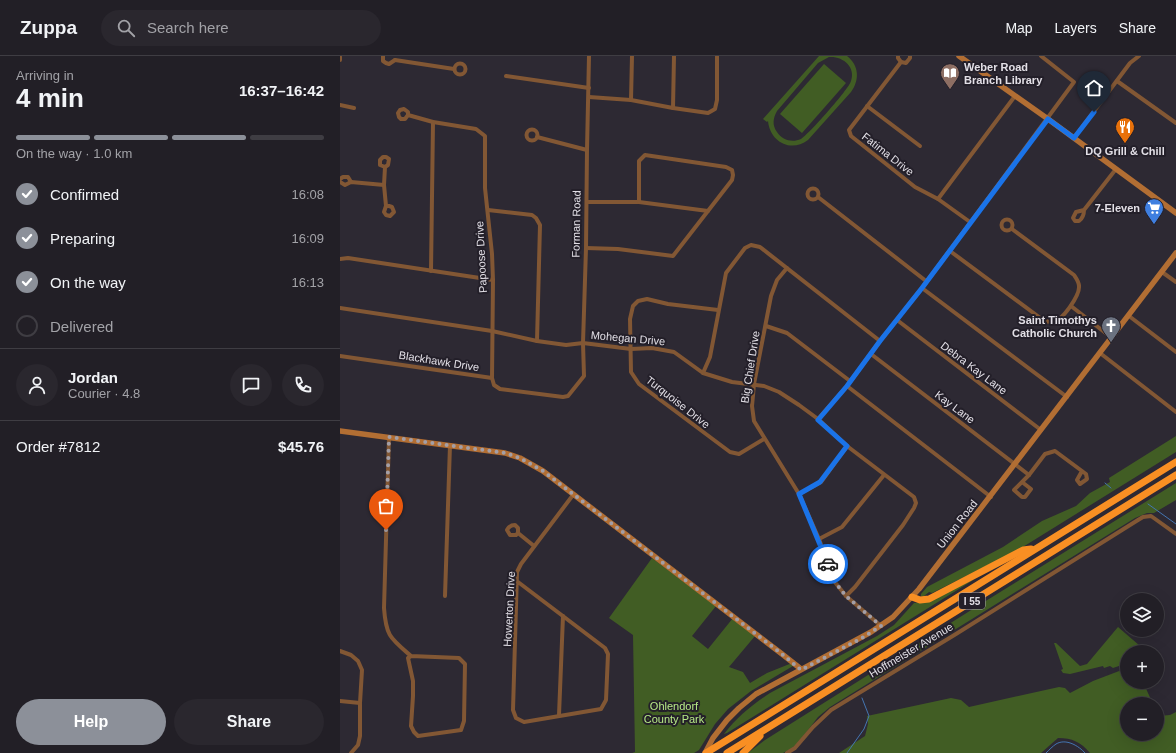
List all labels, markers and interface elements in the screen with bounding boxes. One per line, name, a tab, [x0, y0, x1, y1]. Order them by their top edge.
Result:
search box	[101, 10, 381, 46]
text: Zuppa	[20, 17, 77, 38]
icon: search	[115, 17, 137, 39]
text: Search here	[147, 19, 229, 36]
text: Map	[1005, 20, 1033, 36]
text: Layers	[1055, 20, 1097, 36]
text: Share	[1119, 20, 1156, 36]
place label: Weber Road Branch Library	[964, 61, 1043, 86]
library icon: Weber Road Branch Library	[939, 62, 961, 90]
text: Arriving in	[16, 68, 74, 83]
pin	[1077, 71, 1111, 112]
icon: home	[1083, 77, 1105, 99]
text: 16:37–16:42	[239, 82, 324, 99]
text: 4 min	[16, 83, 84, 113]
restaurant icon: DQ Grill & Chill	[1114, 116, 1136, 144]
street label: Fatima Drive	[860, 130, 916, 178]
place label: DQ Grill & Chill	[1085, 145, 1165, 157]
text: On the way · 1.0 km	[16, 146, 132, 161]
icon: check	[16, 183, 38, 205]
text: Confirmed	[50, 186, 119, 203]
text: 16:08	[291, 187, 324, 202]
street label: Forman Road	[569, 190, 583, 258]
supermarket icon: 7-Eleven	[1143, 197, 1165, 225]
place label: 7-Eleven	[1095, 202, 1140, 214]
street label: Papoose Drive	[473, 221, 489, 293]
icon: check	[16, 227, 38, 249]
text: Preparing	[50, 230, 115, 247]
text: 16:09	[291, 231, 324, 246]
icon: check	[16, 271, 38, 293]
text: On the way	[50, 274, 126, 291]
text: 16:13	[291, 275, 324, 290]
place label: Saint Timothys Catholic Church	[1012, 314, 1097, 339]
church icon: Saint Timothys Catholic Church	[1100, 315, 1122, 343]
text: Delivered	[50, 318, 113, 335]
street label: Mohegan Drive	[590, 329, 666, 347]
street label: Big Chief Drive	[738, 330, 762, 404]
street label: Debra Kay Lane	[939, 339, 1009, 397]
street label: Blackhawk Drive	[398, 349, 480, 373]
button: person	[16, 364, 58, 406]
button: chat	[230, 364, 272, 406]
button: phone	[282, 364, 324, 406]
text: Jordan	[68, 369, 118, 386]
street label: Turquoise Drive	[644, 373, 712, 431]
text: Courier · 4.8	[68, 386, 140, 401]
street label: Kay Lane	[933, 388, 977, 426]
text: Order #7812	[16, 438, 100, 455]
text: $45.76	[278, 438, 324, 455]
pin	[369, 489, 403, 530]
icon: bag	[375, 495, 397, 517]
street label: Union Road	[934, 497, 980, 551]
courier	[808, 544, 848, 584]
icon: car	[817, 553, 839, 575]
street label: Howerton Drive	[501, 571, 517, 647]
road number: I 55	[959, 593, 985, 609]
map controls	[1120, 593, 1164, 741]
button: layers	[1120, 593, 1164, 637]
street label: Hoffmeister Avenue	[867, 620, 955, 680]
button: +	[1120, 645, 1164, 689]
button: −	[1120, 697, 1164, 741]
button: Help	[16, 699, 166, 745]
button: Share	[174, 699, 324, 745]
park label: Ohlendorf County Park	[644, 700, 705, 725]

